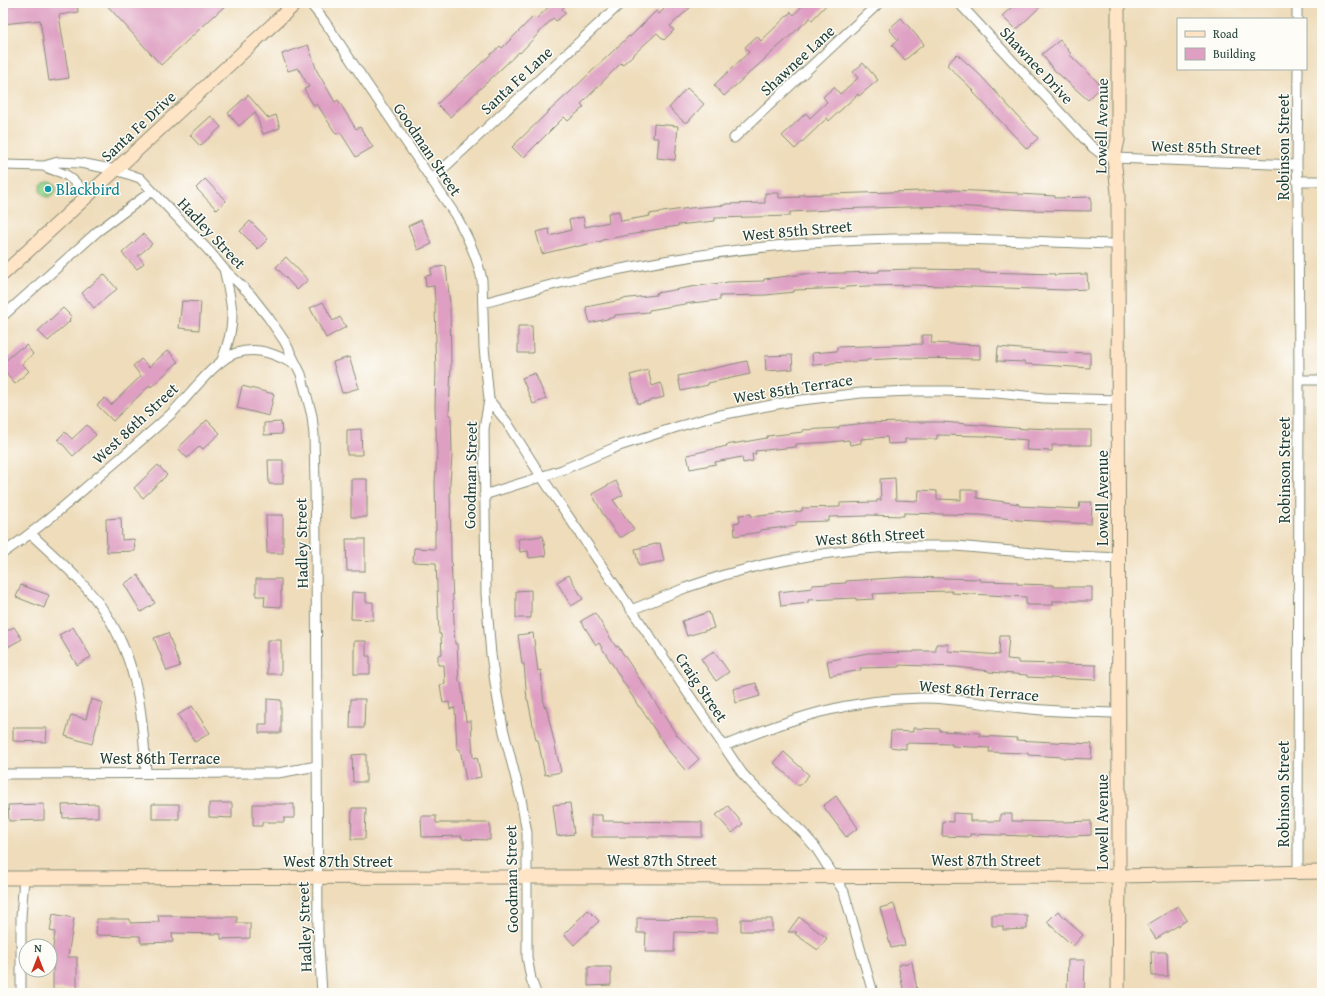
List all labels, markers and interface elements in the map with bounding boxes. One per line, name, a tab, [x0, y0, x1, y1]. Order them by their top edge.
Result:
legend	[1177, 18, 1307, 70]
street label: Shawnee Lane	[754, 19, 840, 101]
street label: Shawnee Drive	[994, 21, 1080, 109]
text: Road	[1213, 25, 1239, 42]
street label: Santa Fe Lane	[474, 40, 558, 120]
text: Building	[1213, 45, 1256, 62]
street label: Lowell Avenue	[1088, 78, 1114, 174]
street label: Santa Fe Drive	[95, 85, 181, 167]
street label: Robinson Street	[1271, 93, 1295, 200]
street label: Goodman Street	[388, 98, 468, 201]
street label: West 85th Street	[1151, 133, 1262, 161]
place label: Blackbird	[56, 177, 120, 201]
marker: Blackbird	[43, 184, 53, 194]
street label: Hadley Street	[172, 192, 252, 275]
street label: West 85th Street	[741, 213, 853, 247]
street label: West 85th Terrace	[732, 367, 854, 409]
street label: West 86th Street	[87, 376, 184, 469]
street label: Robinson Street	[1272, 416, 1296, 523]
street label: Goodman Street	[457, 420, 483, 529]
street label: Lowell Avenue	[1090, 450, 1114, 546]
street label: Hadley Street	[288, 497, 314, 589]
street label: West 86th Street	[814, 520, 926, 552]
street label: Craig Street	[670, 647, 734, 727]
street label: West 86th Terrace	[918, 673, 1040, 707]
street label: Robinson Street	[1271, 740, 1295, 847]
street label: West 86th Terrace	[100, 746, 220, 770]
street label: Lowell Avenue	[1090, 774, 1114, 870]
street label: Goodman Street	[498, 824, 524, 933]
street label: West 87th Street	[607, 848, 717, 872]
street label: West 87th Street	[931, 848, 1041, 872]
street label: West 87th Street	[283, 849, 393, 873]
street label: Hadley Street	[290, 881, 318, 973]
north arrow	[18, 938, 58, 978]
text: N	[34, 940, 42, 956]

